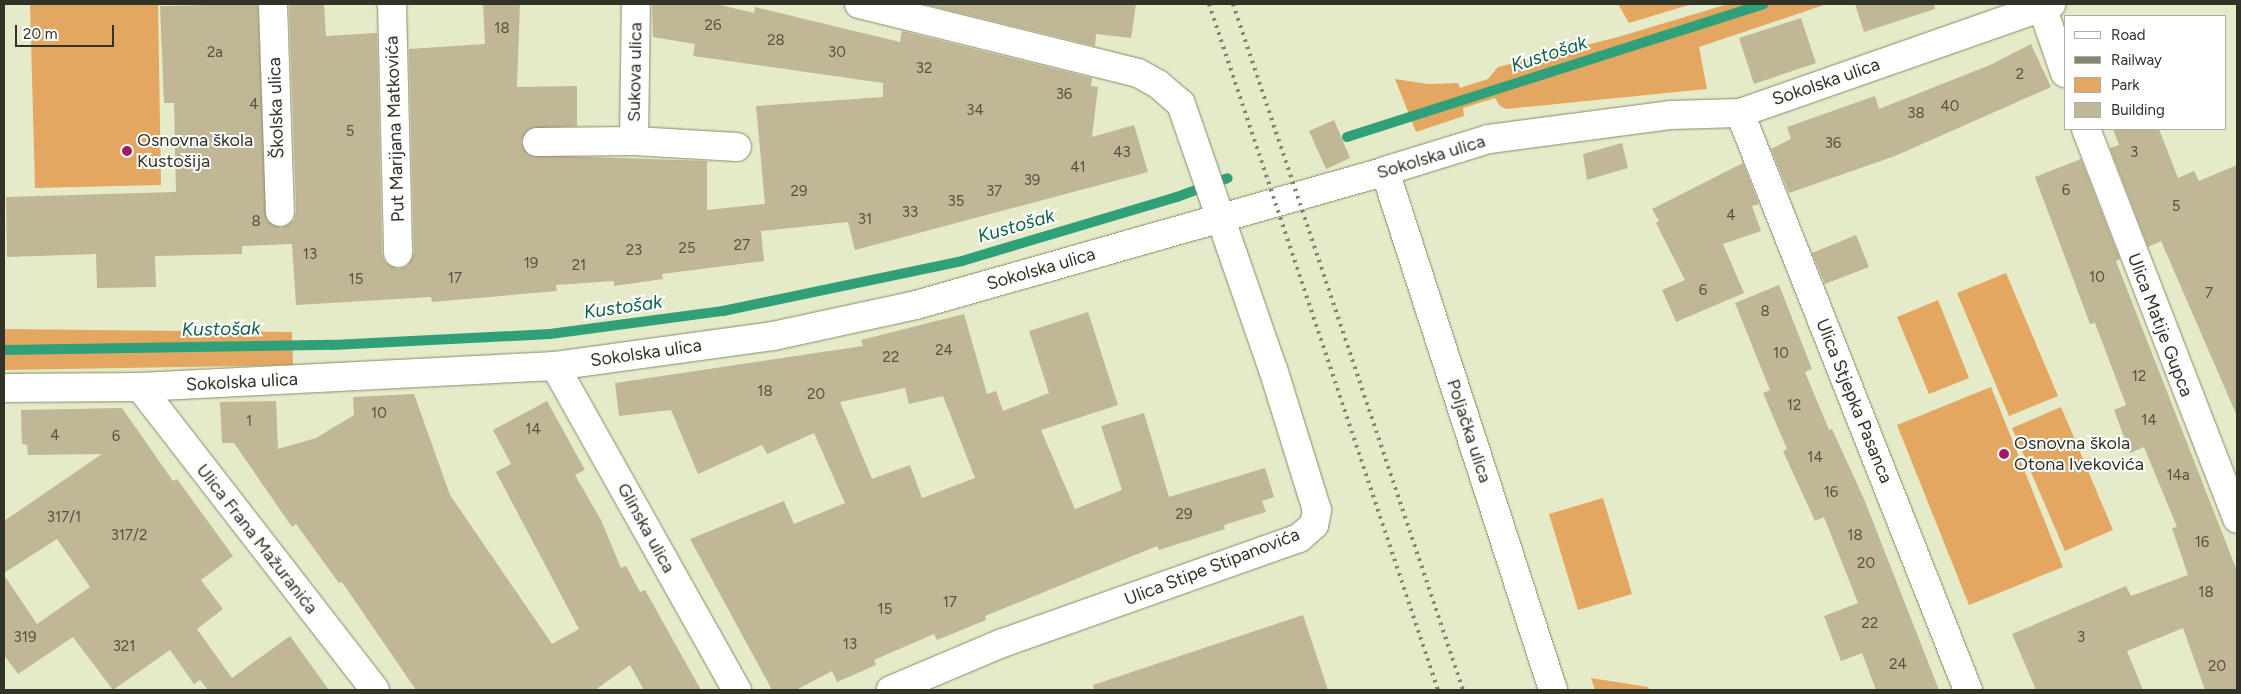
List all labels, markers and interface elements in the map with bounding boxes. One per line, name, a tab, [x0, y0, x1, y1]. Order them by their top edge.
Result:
scale bar	[18, 15, 116, 47]
legend	[2064, 15, 2226, 130]
house number: 26	[705, 17, 721, 35]
house number: 18	[494, 20, 510, 38]
street label: Sukova ulica	[623, 22, 647, 122]
text: 20 m	[23, 25, 57, 43]
text: Road	[2111, 26, 2146, 44]
water label: Kustošak	[1508, 31, 1590, 77]
house number: 28	[767, 32, 785, 50]
street label: Put Marijana Matkovića	[381, 35, 409, 223]
house number: 2a	[207, 44, 223, 62]
house number: 30	[828, 44, 846, 62]
text: Railway	[2111, 51, 2162, 69]
street label: Sokolska ulica	[1769, 54, 1883, 110]
street label: Školska ulica	[263, 57, 289, 159]
house number: 32	[916, 60, 932, 78]
house number: 2	[2016, 66, 2024, 84]
text: Park	[2111, 76, 2140, 94]
house number: 36	[1056, 86, 1072, 104]
house number: 4	[249, 96, 259, 114]
house number: 40	[1941, 98, 1959, 116]
text: Building	[2111, 101, 2165, 119]
house number: 34	[966, 102, 984, 120]
house number: 38	[1907, 105, 1925, 123]
house number: 5	[346, 123, 354, 141]
place label: Osnovna škola Kustošija	[137, 130, 253, 172]
street label: Sokolska ulica	[1374, 130, 1488, 184]
house number: 36	[1825, 135, 1841, 153]
house number: 43	[1113, 144, 1131, 162]
house number: 3	[2130, 144, 2138, 162]
marker: Osnovna škola Kustošija	[121, 145, 133, 157]
house number: 41	[1070, 159, 1086, 177]
house number: 39	[1024, 172, 1040, 190]
house number: 6	[2062, 182, 2070, 200]
house number: 29	[791, 183, 807, 201]
house number: 37	[986, 183, 1002, 201]
house number: 35	[948, 193, 964, 211]
house number: 5	[2172, 198, 2180, 216]
house number: 33	[902, 204, 918, 222]
water label: Kustošak	[975, 204, 1057, 248]
house number: 4	[1726, 207, 1736, 225]
house number: 31	[858, 211, 872, 229]
house number: 8	[251, 213, 261, 231]
house number: 27	[734, 237, 750, 255]
house number: 25	[678, 240, 696, 258]
house number: 23	[626, 242, 642, 260]
street label: Sokolska ulica	[984, 243, 1098, 295]
house number: 13	[303, 246, 317, 264]
street label: Ulica Matije Gupca	[2123, 250, 2197, 400]
house number: 19	[524, 255, 538, 273]
house number: 21	[572, 257, 586, 275]
house number: 10	[2089, 269, 2105, 287]
house number: 17	[448, 270, 462, 288]
house number: 15	[349, 271, 363, 289]
house number: 6	[1699, 282, 1707, 300]
house number: 7	[2205, 285, 2213, 303]
water label: Kustošak	[582, 290, 664, 324]
house number: 8	[1760, 303, 1770, 321]
street label: Ulica Stjepka Pasanca	[1811, 316, 1897, 486]
water label: Kustošak	[181, 317, 261, 341]
street label: Sokolska ulica	[589, 335, 703, 371]
house number: 24	[935, 342, 953, 360]
house number: 10	[1773, 345, 1789, 363]
house number: 22	[883, 349, 899, 367]
street label: Sokolska ulica	[185, 368, 299, 396]
house number: 12	[2132, 368, 2146, 386]
street label: Poljačka ulica	[1442, 376, 1496, 486]
house number: 18	[757, 383, 773, 401]
house number: 20	[807, 386, 825, 404]
house number: 12	[1787, 397, 1801, 415]
house number: 10	[371, 405, 387, 423]
house number: 14	[2141, 412, 2157, 430]
house number: 1	[246, 413, 252, 431]
house number: 14	[525, 421, 541, 439]
house number: 4	[50, 427, 60, 445]
house number: 6	[112, 428, 120, 446]
place label: Osnovna škola Otona Ivekovića	[2014, 433, 2144, 476]
marker: Osnovna škola Otona Ivekovića	[1998, 448, 2010, 460]
house number: 14	[1807, 449, 1823, 467]
street label: Ulica Frana Mažuranića	[192, 460, 322, 618]
house number: 14a	[2166, 467, 2190, 485]
street label: Glinska ulica	[612, 479, 680, 577]
house number: 16	[1824, 484, 1838, 502]
house number: 29	[1176, 506, 1192, 524]
house number: 317/1	[47, 509, 81, 527]
street label: Ulica Stipe Stipanovića	[1121, 524, 1303, 610]
house number: 317/2	[111, 527, 147, 545]
house number: 18	[1847, 527, 1863, 545]
house number: 16	[2195, 534, 2209, 552]
house number: 20	[1857, 555, 1875, 573]
house number: 18	[2198, 584, 2214, 602]
house number: 17	[943, 594, 957, 612]
house number: 15	[878, 601, 892, 619]
house number: 22	[1862, 615, 1878, 633]
house number: 319	[14, 629, 36, 647]
house number: 3	[2077, 629, 2085, 647]
house number: 13	[843, 636, 857, 654]
house number: 321	[113, 638, 135, 656]
house number: 24	[1889, 656, 1907, 674]
house number: 20	[2208, 658, 2226, 676]

